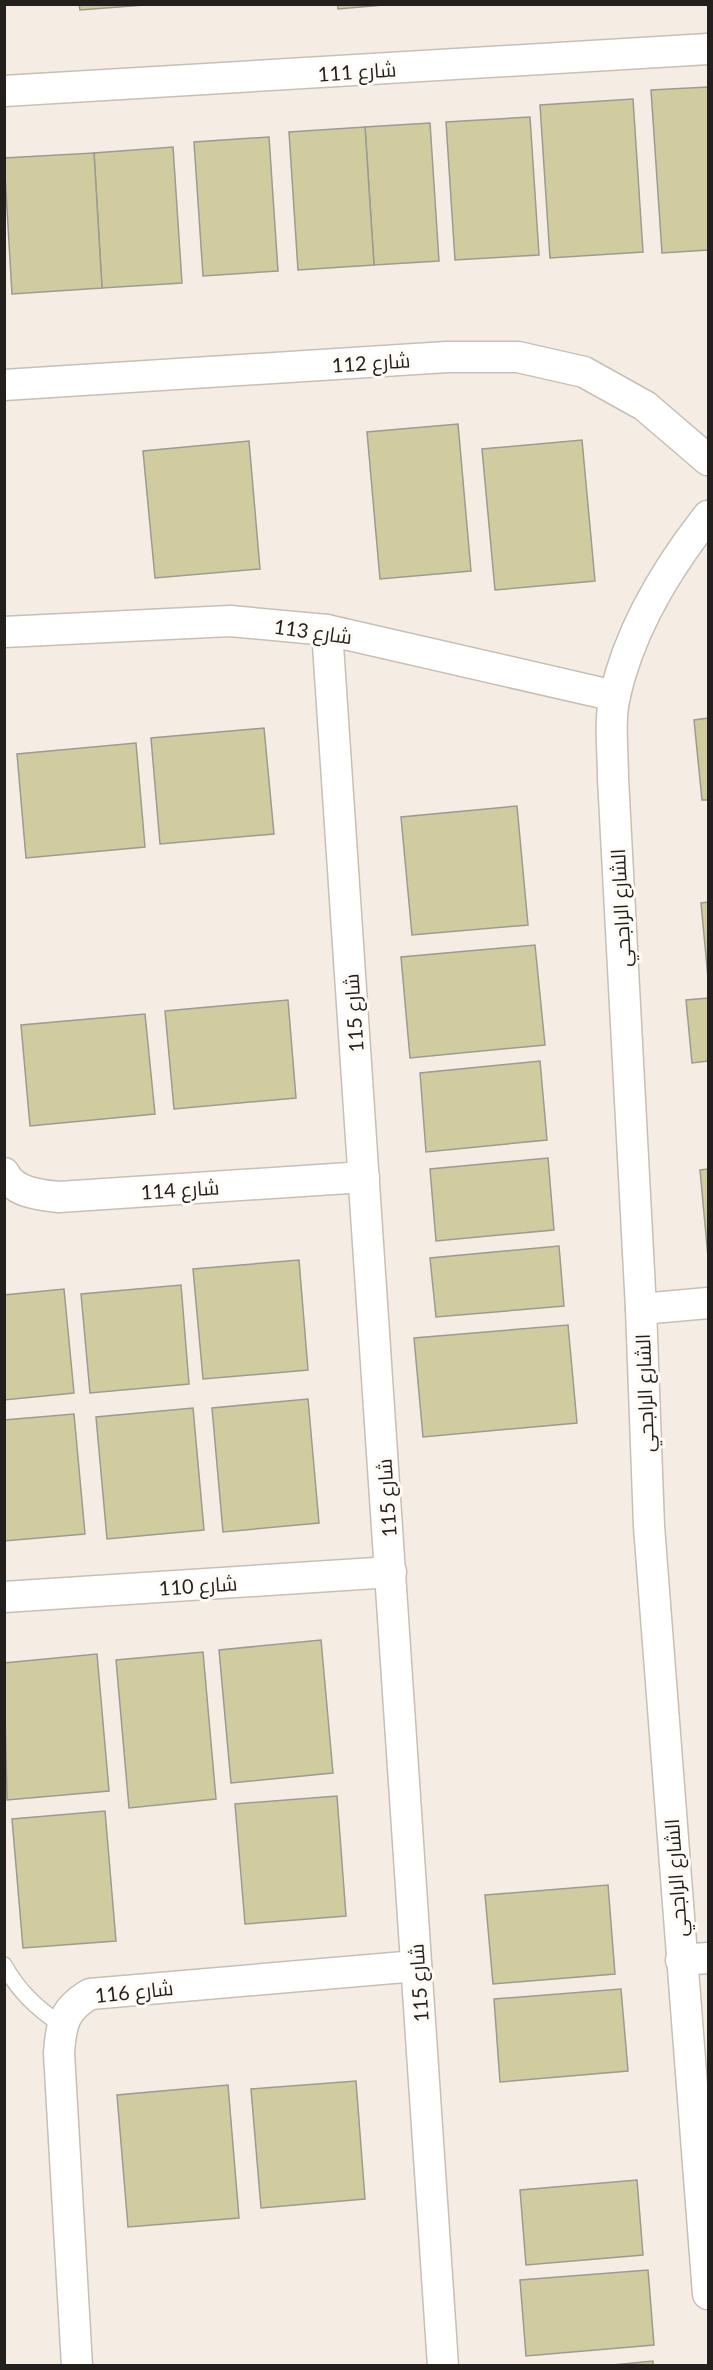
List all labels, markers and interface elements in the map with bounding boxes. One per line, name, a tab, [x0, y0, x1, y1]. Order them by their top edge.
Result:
street label: شارع 111	[317, 56, 397, 89]
street label: شارع 112	[331, 347, 411, 380]
street label: شارع 113	[272, 614, 354, 651]
street label: الشارع الراجحي	[605, 848, 640, 968]
street label: شارع 115	[338, 973, 371, 1053]
street label: 114 شارع	[140, 1174, 220, 1207]
street label: الشارع الراجحي	[630, 1333, 663, 1453]
street label: شارع 115	[371, 1458, 404, 1538]
street label: شارع 110	[158, 1570, 238, 1603]
street label: الشارع الراجحي	[659, 1818, 696, 1938]
street label: شارع 115	[403, 1943, 436, 2023]
street label: شارع 116	[94, 1975, 175, 2010]

